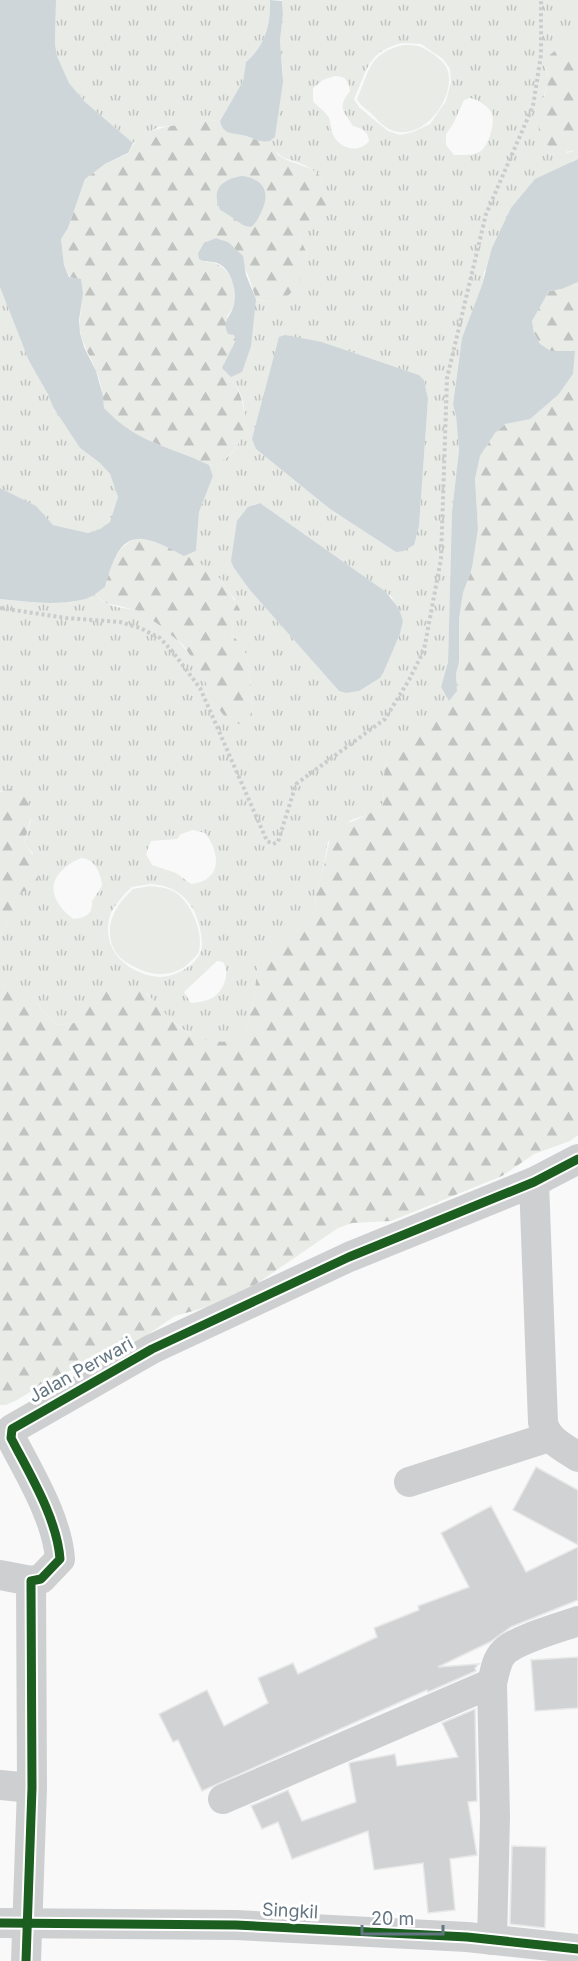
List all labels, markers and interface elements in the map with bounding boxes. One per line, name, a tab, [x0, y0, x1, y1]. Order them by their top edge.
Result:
street label: Jalan Perwari	[25, 1332, 136, 1407]
scale bar	[362, 1898, 443, 1936]
street label: Singkil	[261, 1899, 319, 1922]
text: 20 m	[371, 1908, 414, 1929]

